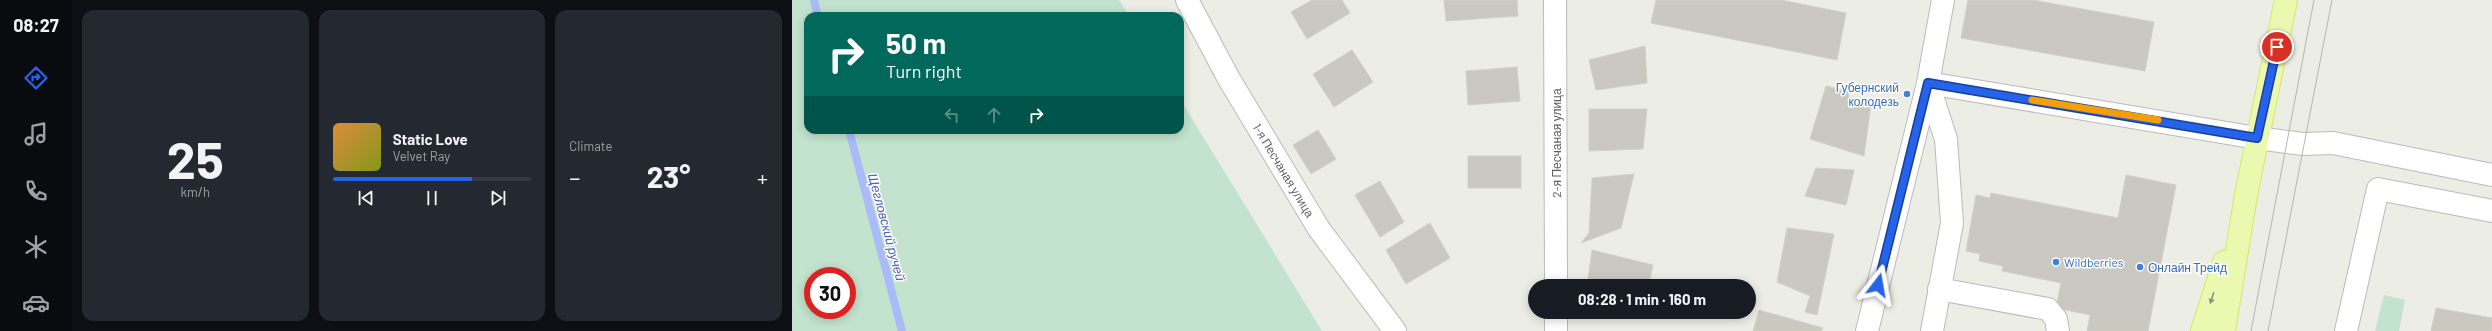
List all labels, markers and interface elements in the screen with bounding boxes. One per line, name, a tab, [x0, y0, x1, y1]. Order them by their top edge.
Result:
text: 08:27	[13, 14, 59, 36]
text: 50 m	[886, 26, 946, 60]
icon: right	[820, 28, 872, 80]
pin	[2260, 30, 2294, 64]
icon: arrive	[2266, 36, 2288, 58]
text: Turn right	[886, 60, 962, 82]
icon: directions	[22, 64, 50, 92]
place label: Губернский колодезь	[1836, 80, 1899, 109]
street label: 2-я Песчаная улица	[1549, 88, 1564, 198]
marker: Губернский колодезь	[1902, 89, 1912, 99]
icon: left	[941, 104, 963, 126]
icon: ahead	[983, 104, 1005, 126]
icon: right	[1025, 104, 1047, 126]
icon: music	[22, 120, 50, 148]
street label: 1-я Песчаная улица	[1250, 120, 1318, 220]
text: 25	[167, 127, 224, 189]
text: Static Love	[393, 130, 468, 148]
text: Climate	[569, 138, 612, 154]
text: Velvet Ray	[393, 148, 450, 164]
text: 23°	[647, 158, 691, 194]
text: −	[569, 164, 580, 190]
text: +	[757, 164, 768, 190]
water label: Щегловский ручей	[865, 171, 909, 283]
icon: phone	[22, 177, 50, 205]
text: km/h	[181, 184, 210, 200]
icon: previous	[355, 187, 377, 209]
icon: pause	[421, 187, 443, 209]
icon: next	[487, 187, 509, 209]
icon: climate	[22, 233, 50, 261]
place label: Wildberries	[2064, 255, 2124, 269]
marker: Wildberries	[2051, 257, 2061, 267]
place label: Онлайн Трейд	[2148, 260, 2227, 275]
marker: Онлайн Трейд	[2135, 262, 2145, 272]
position arrow	[1857, 264, 1899, 306]
speed limit sign: 30	[804, 267, 856, 319]
icon: car	[22, 289, 50, 317]
text: 08:28 · 1 min · 160 m	[1578, 290, 1706, 308]
one-way arrow	[2209, 293, 2215, 305]

